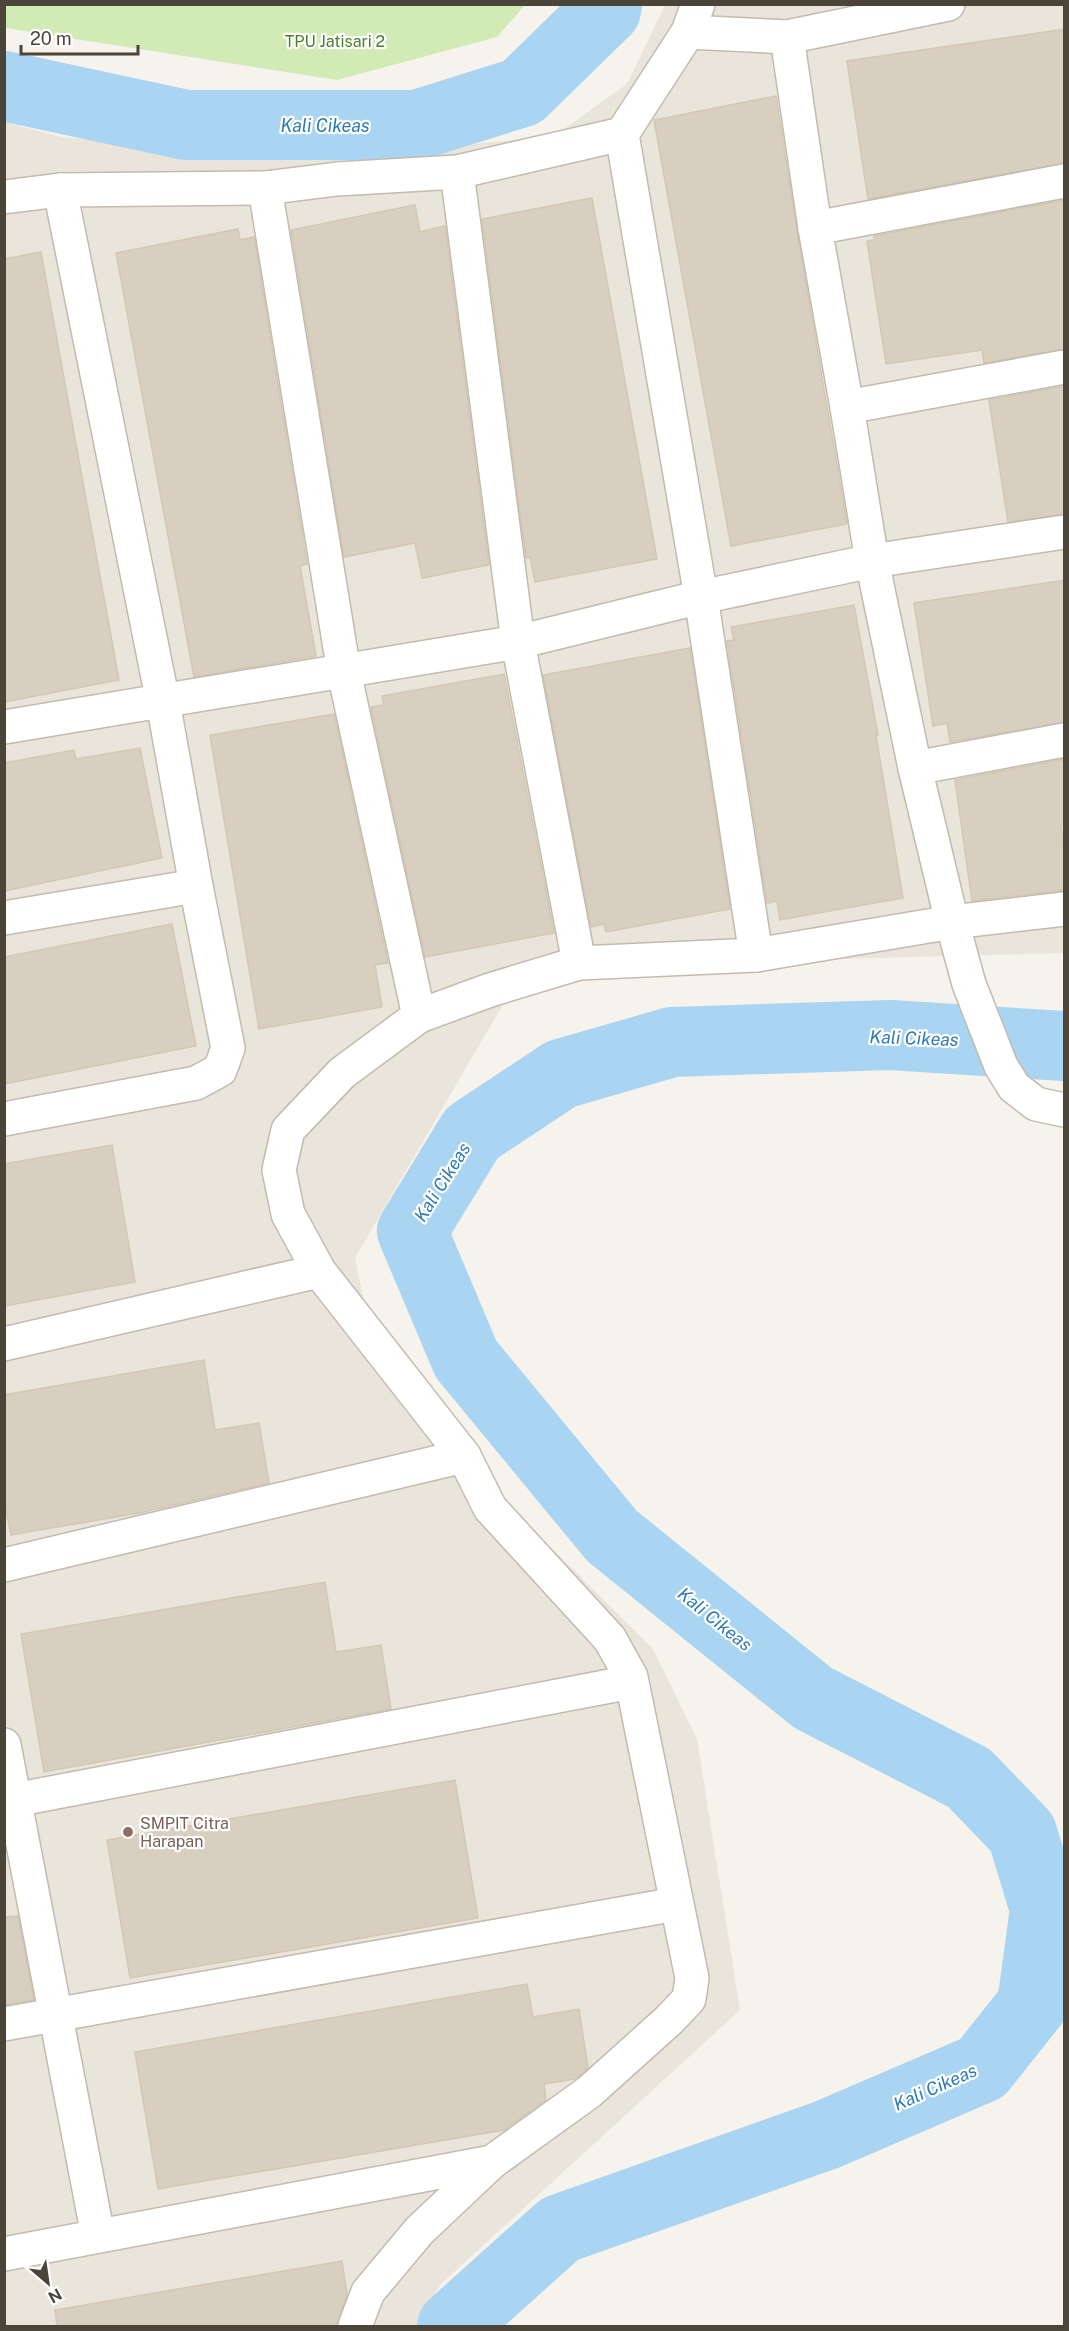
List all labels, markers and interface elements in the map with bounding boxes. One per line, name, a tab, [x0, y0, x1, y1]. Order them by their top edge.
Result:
scale bar	[21, 18, 138, 56]
text: 20 m	[30, 28, 72, 49]
park label: TPU Jatisari 2	[285, 32, 385, 51]
water label: Kali Cikeas	[280, 115, 370, 136]
water label: Kali Cikeas	[869, 1026, 959, 1050]
water label: Kali Cikeas	[410, 1139, 475, 1225]
water label: Kali Cikeas	[674, 1583, 756, 1655]
place label: SMPIT Citra Harapan	[140, 1814, 229, 1851]
marker: SMPIT Citra Harapan	[121, 1825, 135, 1839]
water label: Kali Cikeas	[890, 2059, 980, 2115]
north arrow	[18, 2253, 78, 2313]
text: N	[45, 2284, 65, 2307]

